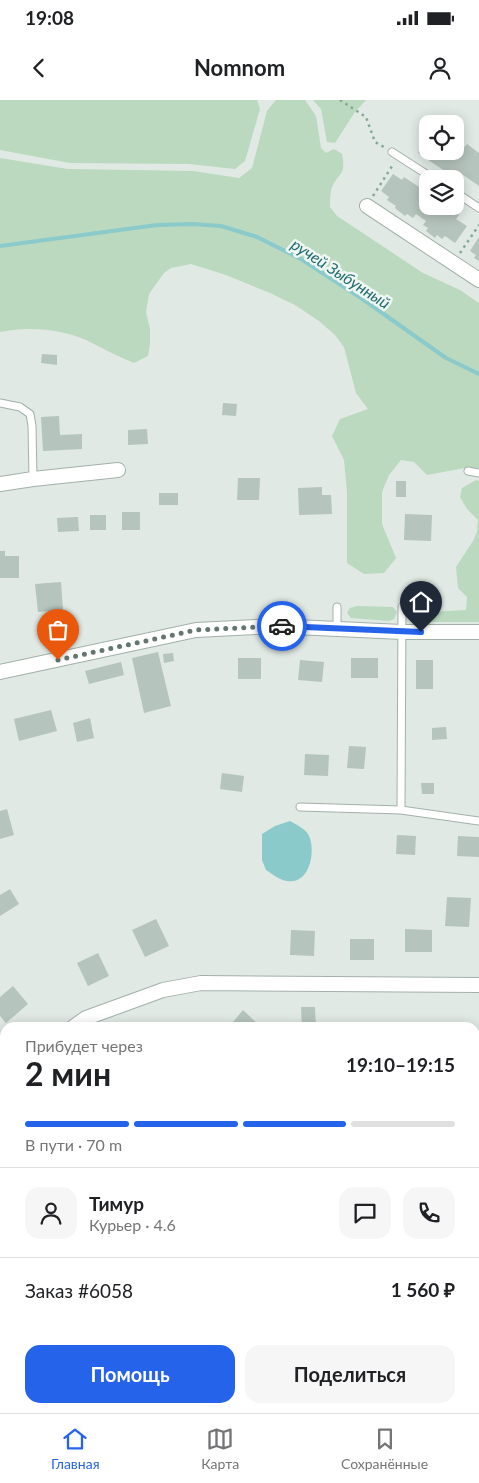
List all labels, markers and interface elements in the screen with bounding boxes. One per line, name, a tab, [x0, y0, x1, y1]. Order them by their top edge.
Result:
text: 19:08	[25, 6, 74, 29]
icon: back	[25, 54, 53, 82]
text: Nomnom	[194, 54, 285, 81]
icon: person	[426, 54, 454, 82]
map controls	[419, 115, 464, 215]
button: locate	[419, 115, 464, 160]
button: layers	[419, 170, 464, 215]
water label: ручей Зыбунный	[288, 234, 394, 312]
pin	[400, 581, 442, 632]
icon: home	[407, 588, 435, 616]
courier	[257, 601, 307, 651]
pin	[37, 609, 79, 660]
icon: car	[268, 612, 296, 640]
icon: bag	[44, 616, 72, 644]
text: Прибудет через	[25, 1036, 143, 1055]
text: 19:10–19:15	[346, 1053, 455, 1076]
text: 2 мин	[25, 1054, 111, 1093]
text: В пути · 70 m	[25, 1135, 122, 1154]
button: person	[25, 1187, 77, 1239]
button: chat	[339, 1187, 391, 1239]
button: phone	[403, 1187, 455, 1239]
text: Тимур	[89, 1192, 144, 1215]
text: Курьер · 4.6	[89, 1215, 176, 1234]
text: 1 560 ₽	[391, 1278, 455, 1301]
text: Заказ #6058	[25, 1279, 133, 1302]
button: Помощь	[25, 1345, 235, 1403]
button: Поделиться	[245, 1345, 455, 1403]
tab: Главная	[51, 1425, 100, 1472]
tab: Карта	[201, 1425, 239, 1472]
tab: Сохранённые	[341, 1425, 428, 1472]

